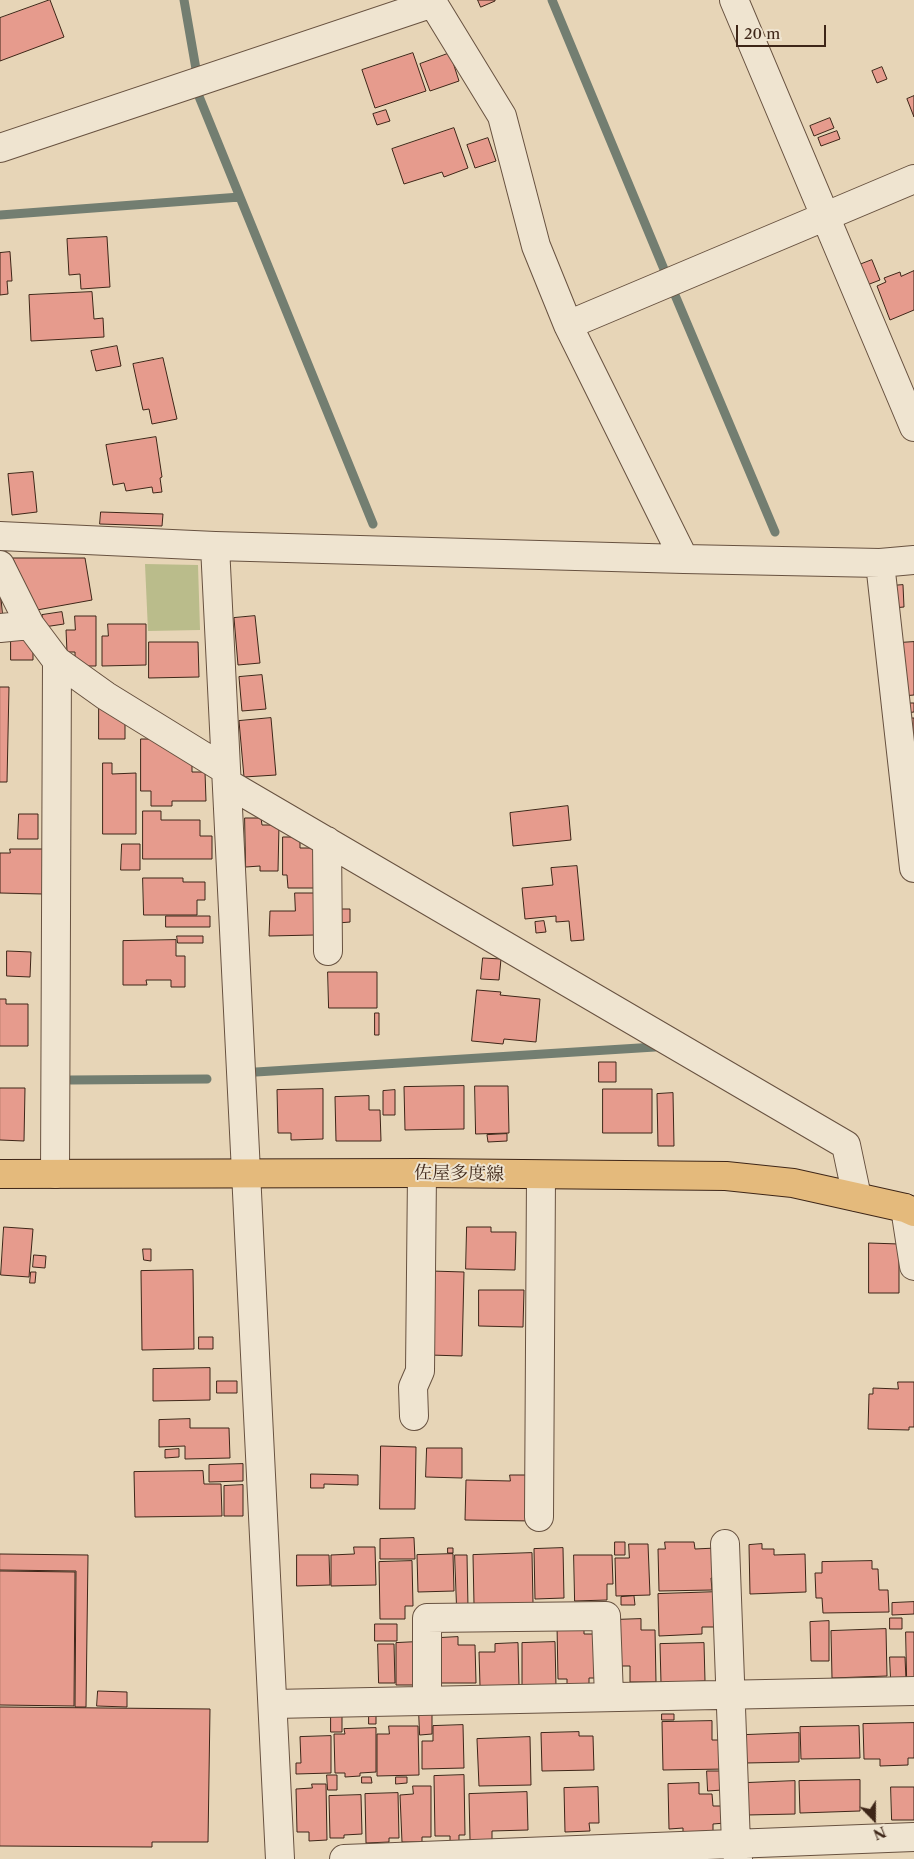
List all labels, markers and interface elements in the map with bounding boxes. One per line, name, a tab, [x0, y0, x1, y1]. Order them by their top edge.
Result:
scale bar	[739, 15, 829, 47]
text: 20 m	[744, 24, 780, 43]
street label: 佐屋多度線	[414, 1162, 504, 1186]
north arrow	[849, 1794, 899, 1844]
text: N	[871, 1822, 889, 1844]

